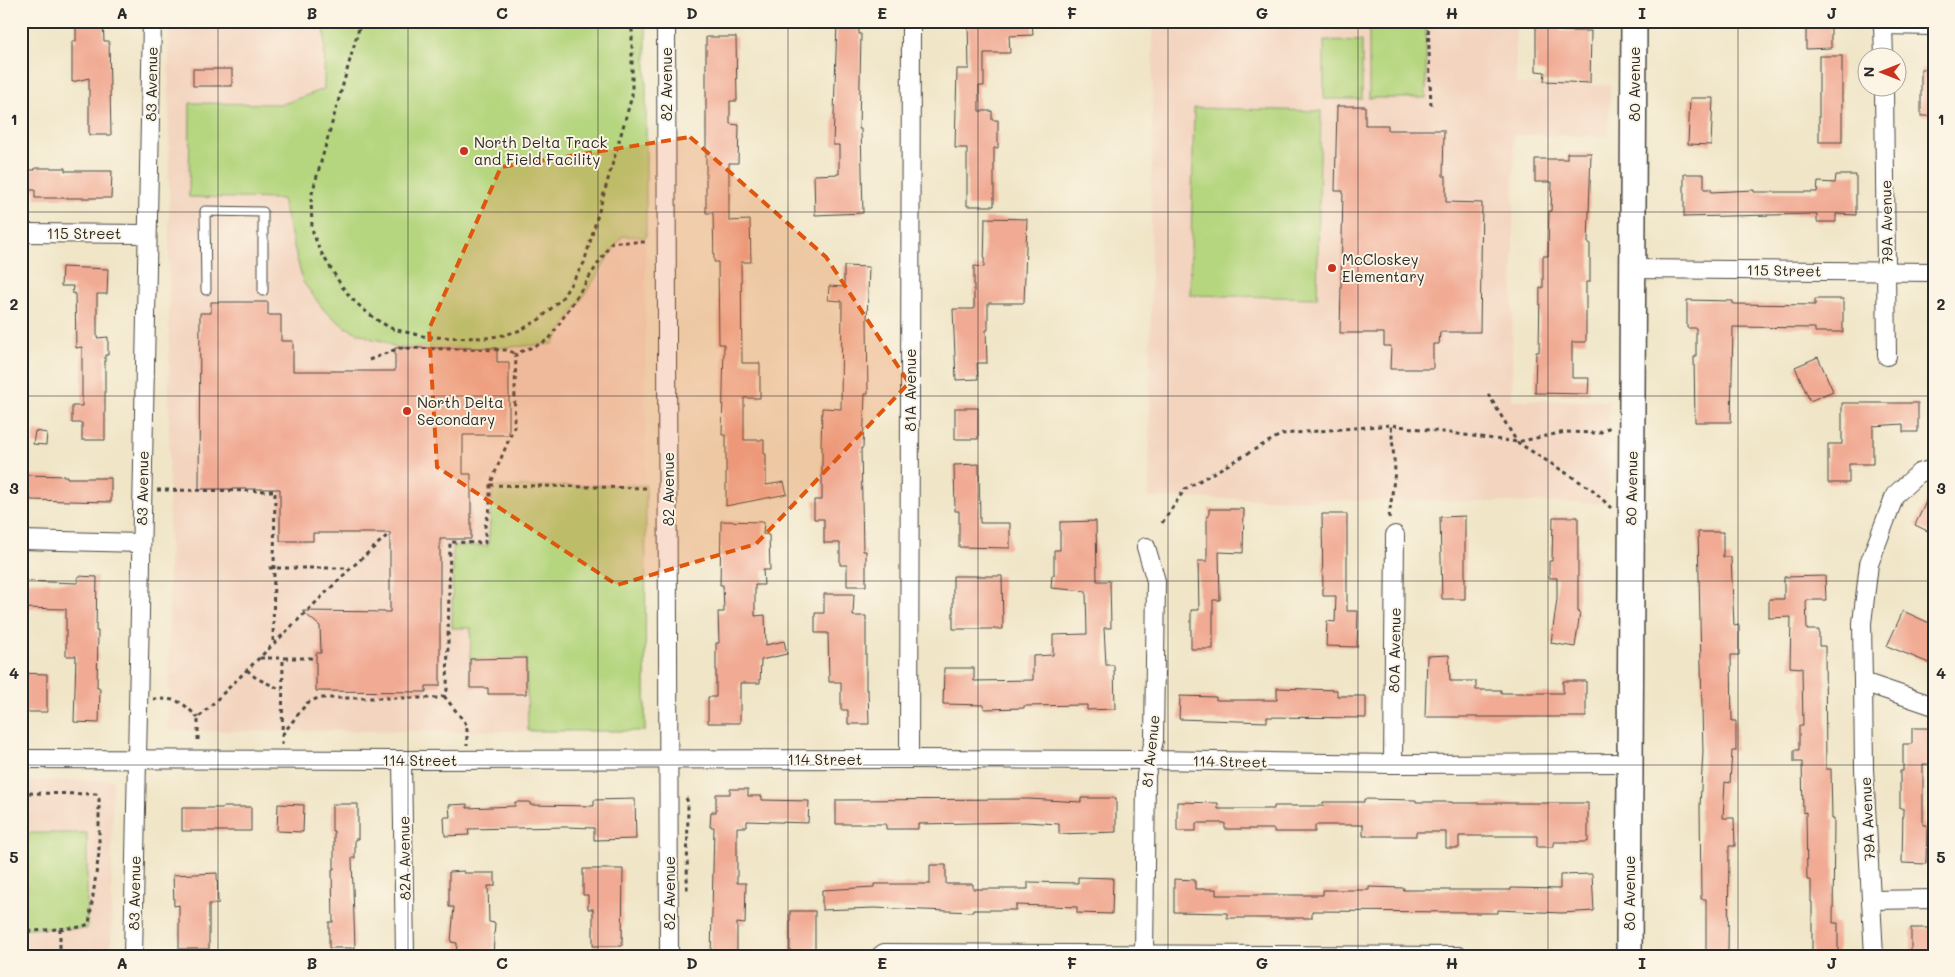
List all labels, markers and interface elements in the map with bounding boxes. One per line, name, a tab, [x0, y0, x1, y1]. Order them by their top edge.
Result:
text: A	[116, 2, 128, 23]
text: B	[307, 2, 317, 23]
text: C	[496, 2, 508, 23]
text: D	[686, 2, 698, 23]
text: E	[877, 2, 887, 23]
text: F	[1067, 2, 1077, 23]
text: G	[1256, 2, 1268, 23]
text: H	[1446, 2, 1458, 23]
text: I	[1638, 2, 1646, 23]
text: J	[1827, 2, 1837, 23]
street label: 80 Avenue	[1624, 46, 1644, 122]
street label: 83 Avenue	[140, 47, 162, 121]
street label: 82 Avenue	[656, 47, 676, 121]
north arrow	[1858, 48, 1908, 98]
text: N	[1859, 67, 1878, 77]
text: 1	[10, 108, 18, 129]
text: 1	[1937, 108, 1945, 129]
place label: North Delta Track and Field Facility	[474, 132, 608, 169]
marker: North Delta Track and Field Facility	[458, 145, 470, 157]
street label: 79A Avenue	[1875, 180, 1897, 264]
street label: 115 Street	[47, 223, 121, 243]
place label: McCloskey Elementary	[1342, 249, 1425, 286]
street label: 115 Street	[1746, 259, 1822, 281]
marker: McCloskey Elementary	[1326, 262, 1338, 274]
text: 2	[10, 293, 19, 314]
text: 2	[1937, 293, 1946, 314]
street label: 81A Avenue	[900, 349, 920, 431]
place label: North Delta Secondary	[417, 392, 504, 429]
marker: North Delta Secondary	[401, 405, 413, 417]
street label: 80 Avenue	[1620, 450, 1642, 526]
street label: 83 Avenue	[131, 451, 153, 525]
street label: 82 Avenue	[658, 452, 678, 526]
text: 3	[9, 477, 19, 498]
text: 3	[1936, 477, 1946, 498]
street label: 80A Avenue	[1383, 607, 1405, 693]
text: 4	[9, 662, 19, 683]
text: 4	[1936, 662, 1946, 683]
street label: 81 Avenue	[1136, 714, 1164, 788]
street label: 114 Street	[788, 749, 862, 769]
street label: 114 Street	[383, 750, 457, 770]
street label: 114 Street	[1192, 750, 1268, 772]
street label: 79A Avenue	[1855, 776, 1879, 862]
street label: 82A Avenue	[393, 816, 415, 900]
text: 5	[9, 846, 19, 867]
text: 5	[1936, 846, 1946, 867]
street label: 80 Avenue	[1619, 855, 1639, 931]
street label: 83 Avenue	[123, 856, 145, 930]
street label: 82 Avenue	[659, 856, 679, 930]
text: A	[116, 952, 128, 973]
text: B	[307, 952, 317, 973]
text: C	[496, 952, 508, 973]
text: D	[686, 952, 698, 973]
text: E	[877, 952, 887, 973]
text: F	[1067, 952, 1077, 973]
text: G	[1256, 952, 1268, 973]
text: H	[1446, 952, 1458, 973]
text: I	[1638, 952, 1646, 973]
text: J	[1827, 952, 1837, 973]

